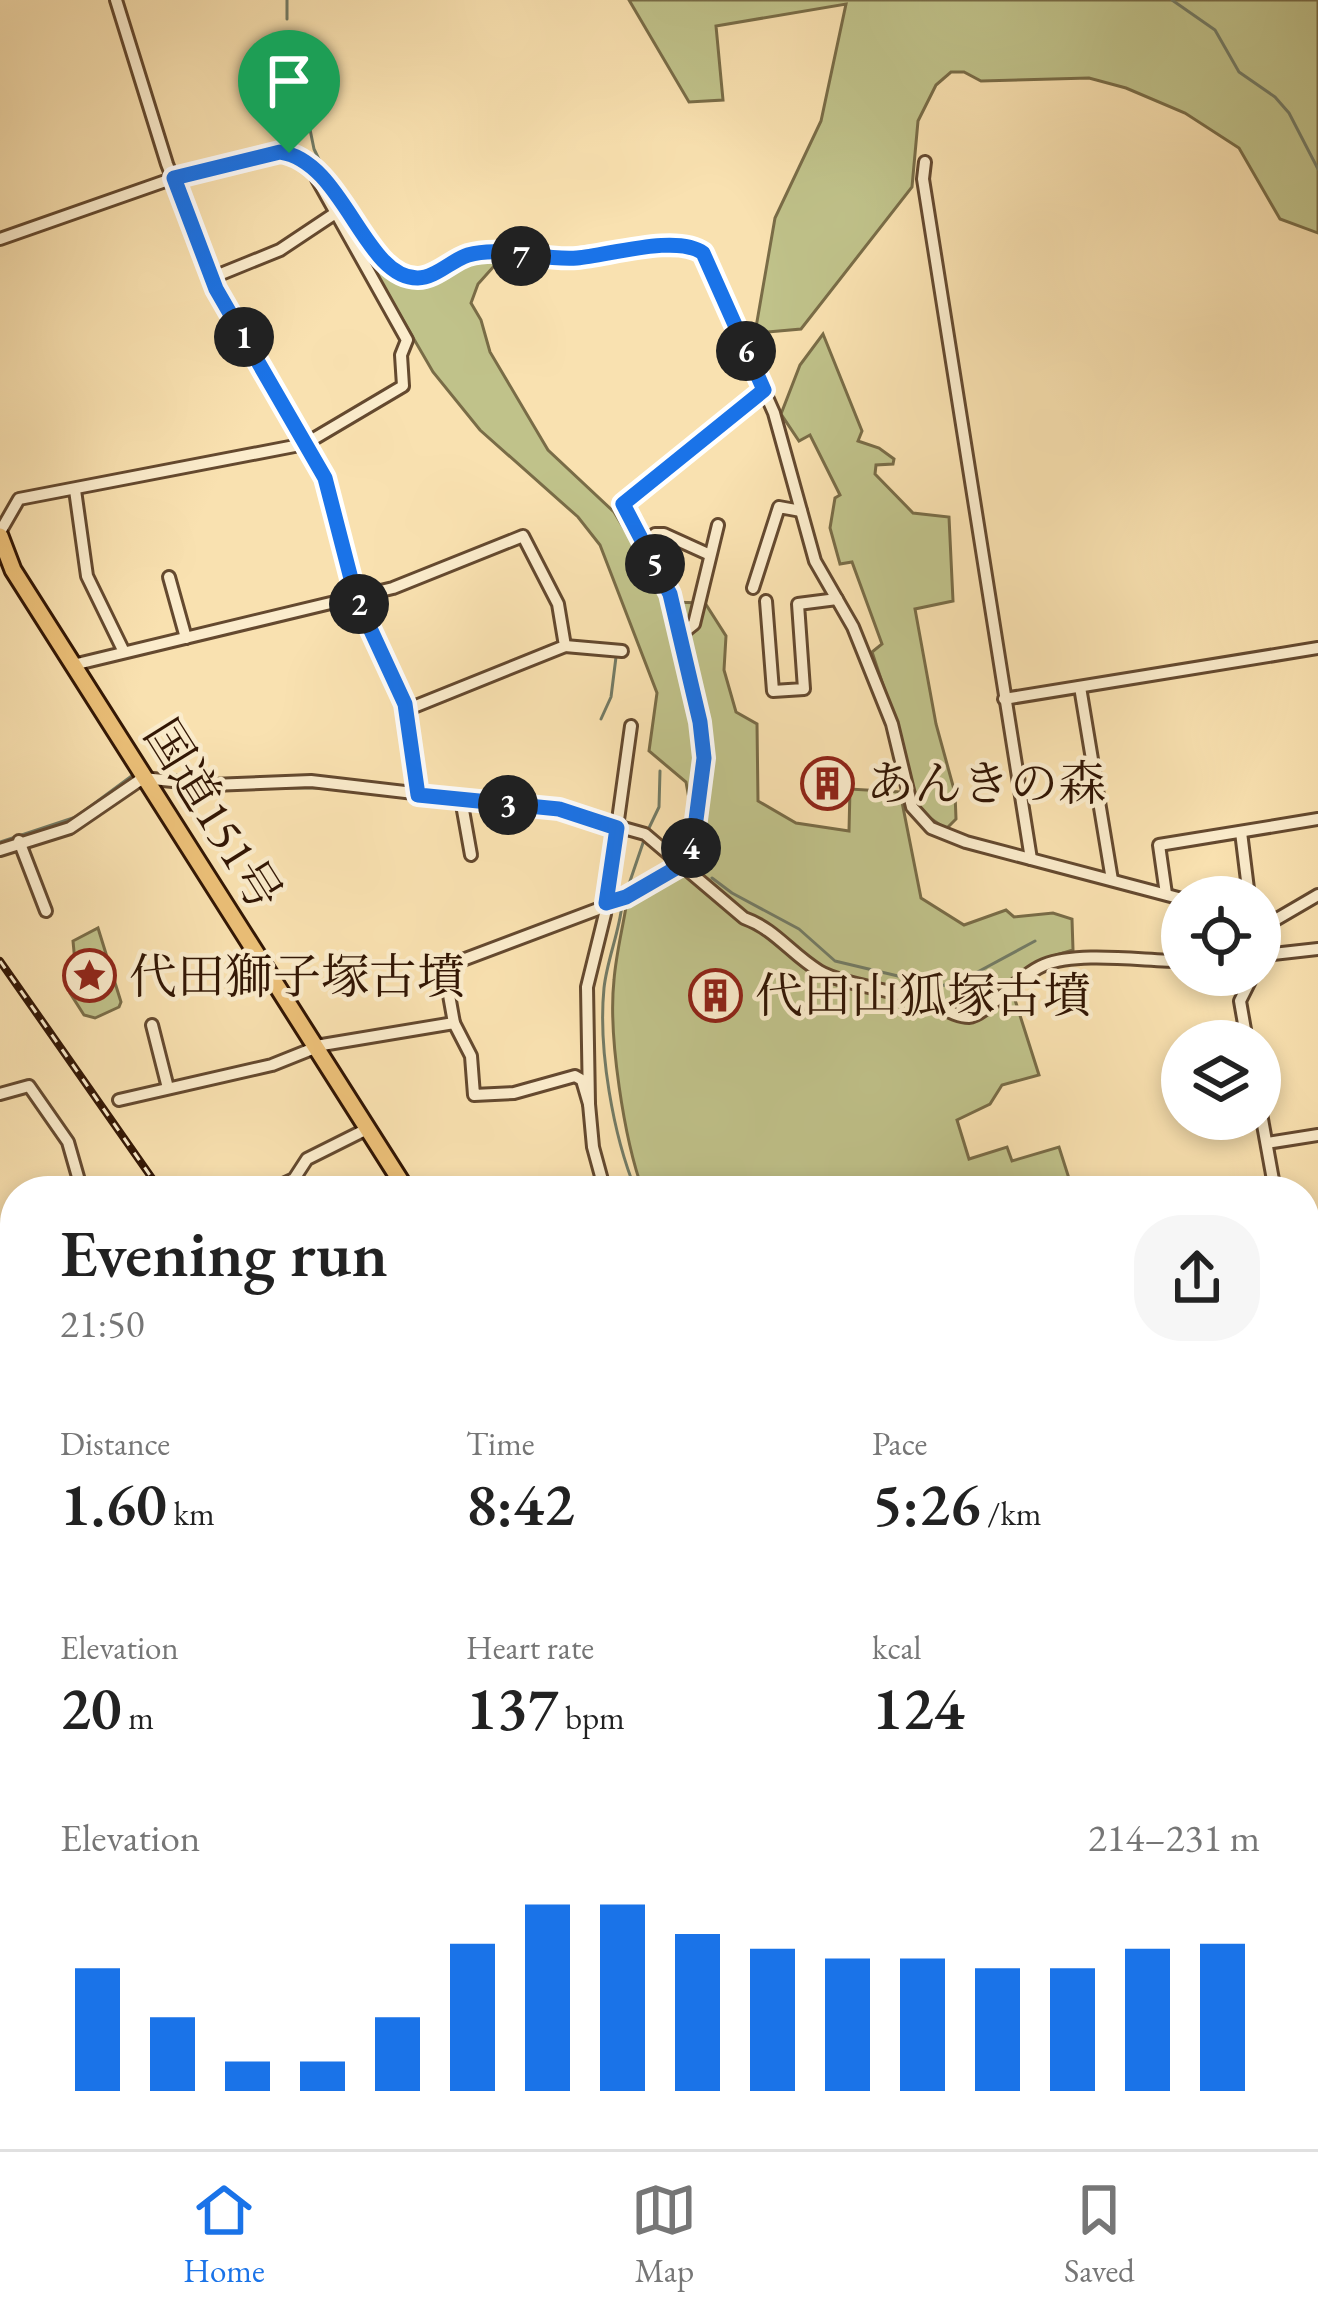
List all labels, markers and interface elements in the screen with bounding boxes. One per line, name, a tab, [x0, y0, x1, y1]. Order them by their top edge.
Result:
pin	[238, 30, 340, 153]
icon: arrive	[256, 48, 322, 114]
pin: 7	[491, 226, 551, 286]
text: 7	[512, 234, 530, 277]
pin: 1	[214, 307, 274, 367]
text: 1	[235, 315, 253, 358]
pin: 6	[716, 321, 776, 381]
text: 6	[737, 329, 755, 372]
pin: 5	[625, 534, 685, 594]
text: 5	[646, 542, 664, 585]
pin: 2	[329, 574, 389, 634]
text: 2	[350, 582, 368, 625]
street label: 国道151号	[131, 707, 297, 921]
place label: あんきの森	[866, 752, 1106, 814]
building icon: あんきの森	[799, 755, 855, 811]
pin: 3	[478, 775, 538, 835]
text: 3	[499, 783, 517, 826]
pin: 4	[661, 818, 721, 878]
text: 4	[682, 826, 700, 869]
map controls	[1161, 876, 1281, 1140]
button: locate	[1161, 876, 1281, 996]
place label: 代田獅子塚古墳	[129, 945, 465, 1007]
place icon: 代田獅子塚古墳	[62, 948, 118, 1004]
place label: 代田山狐塚古墳	[755, 964, 1091, 1026]
building icon: 代田山狐塚古墳	[688, 967, 744, 1023]
button: layers	[1161, 1020, 1281, 1140]
text: Evening run	[60, 1210, 388, 1296]
button: share	[1134, 1215, 1260, 1341]
text: 21:50	[60, 1298, 145, 1349]
text: Distance	[60, 1422, 170, 1465]
text: Time	[466, 1422, 535, 1465]
text: Pace	[872, 1422, 927, 1465]
text: 1.60	[60, 1465, 167, 1543]
text: 8:42	[466, 1465, 575, 1543]
text: 5:26	[872, 1465, 981, 1543]
text: km	[167, 1492, 215, 1535]
text: /km	[981, 1492, 1042, 1535]
text: Elevation	[60, 1626, 179, 1669]
text: Heart rate	[466, 1626, 594, 1669]
text: kcal	[872, 1626, 922, 1669]
text: 20	[60, 1669, 122, 1747]
text: 137	[466, 1669, 558, 1747]
text: 124	[872, 1669, 964, 1747]
text: m	[122, 1696, 154, 1739]
text: bpm	[558, 1696, 625, 1739]
text: Elevation	[60, 1812, 200, 1863]
text: 214–231 m	[1088, 1812, 1260, 1863]
tab: Home	[183, 2177, 265, 2292]
tab: Map	[631, 2177, 697, 2292]
tab: Saved	[1064, 2177, 1135, 2292]

